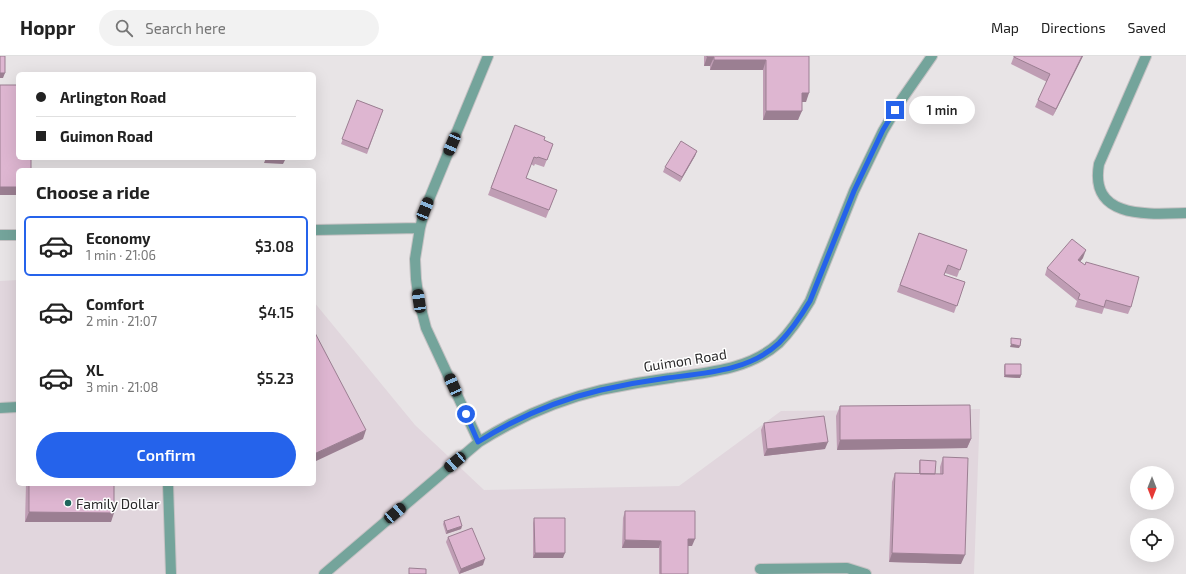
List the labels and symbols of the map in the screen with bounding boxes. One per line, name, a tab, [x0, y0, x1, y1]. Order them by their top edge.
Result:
callout: 1 min	[909, 96, 975, 124]
route end	[886, 101, 904, 119]
car	[442, 131, 462, 157]
car	[415, 196, 435, 222]
car	[411, 288, 427, 314]
street label: Guimon Road	[642, 345, 728, 375]
car	[443, 372, 463, 398]
route start	[457, 405, 475, 423]
car	[442, 450, 468, 474]
north arrow	[1130, 466, 1174, 510]
place label: Family Dollar	[76, 495, 160, 512]
marker: Family Dollar	[63, 498, 73, 508]
car	[382, 501, 408, 525]

